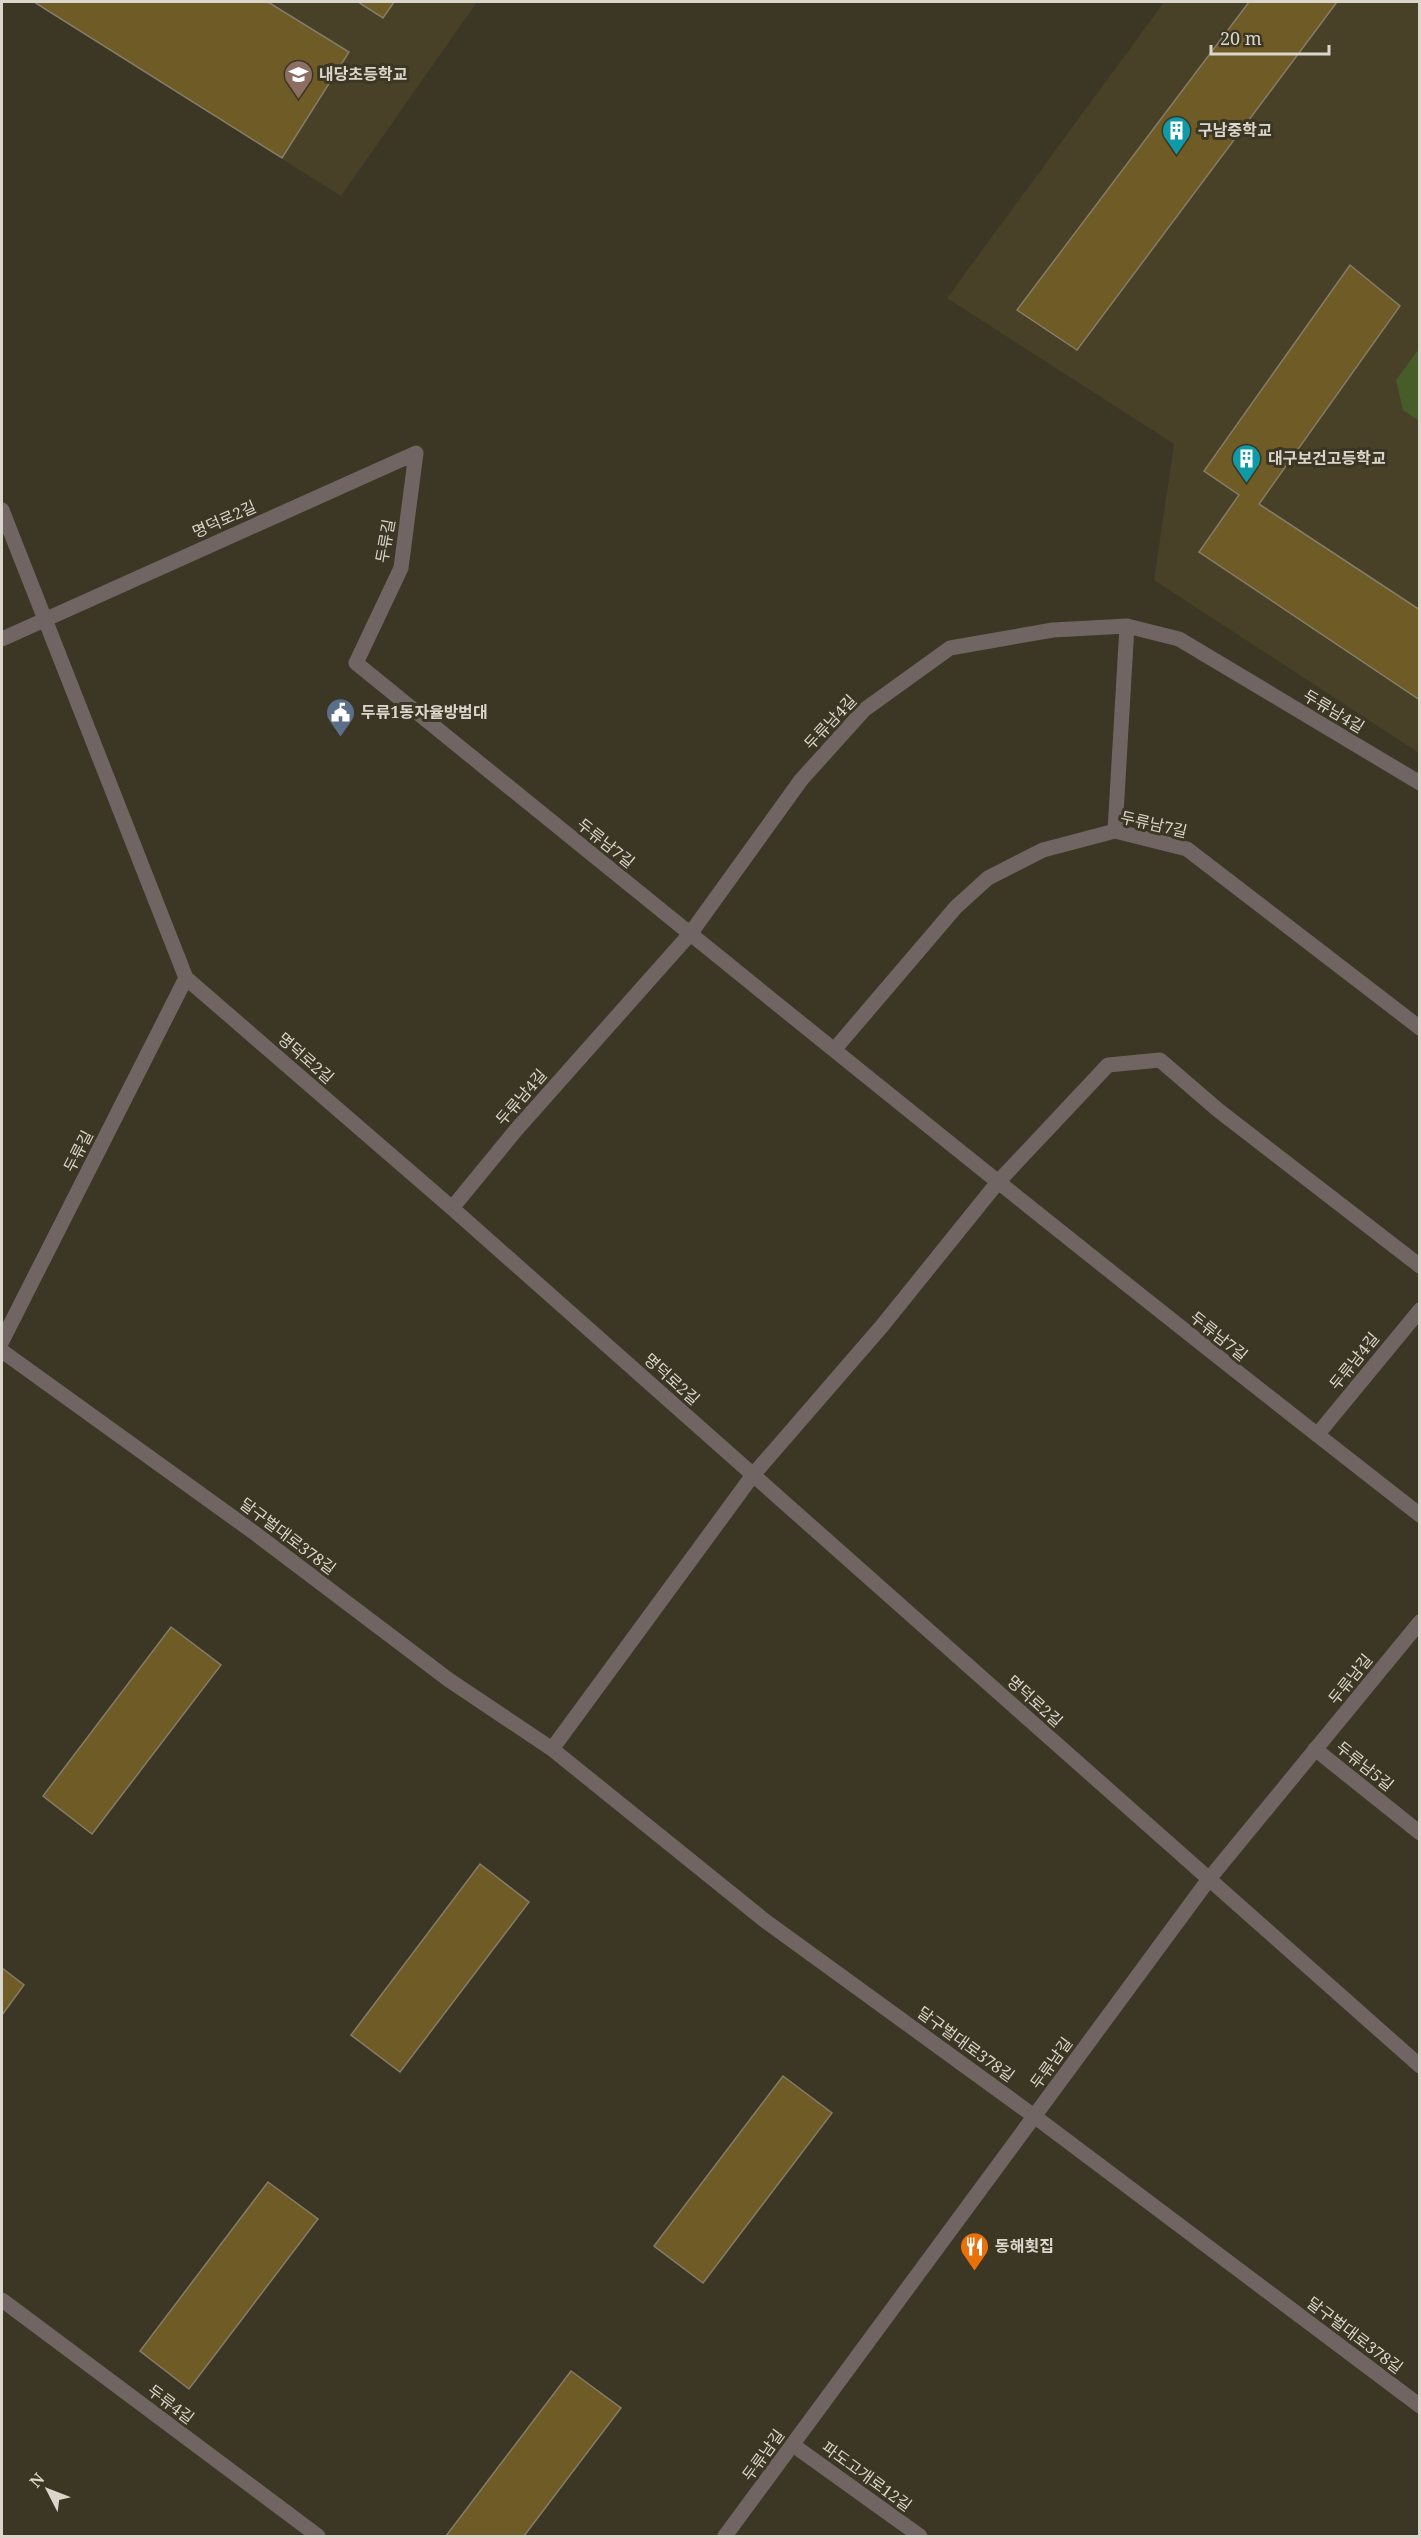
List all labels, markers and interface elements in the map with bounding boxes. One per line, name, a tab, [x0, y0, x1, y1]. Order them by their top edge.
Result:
scale bar	[1211, 18, 1330, 56]
text: 20 m	[1220, 26, 1262, 50]
school or university icon: 내당초등학교	[282, 58, 314, 100]
place label: 내당초등학교	[319, 63, 408, 85]
building icon: 구남중학교	[1161, 114, 1193, 156]
place label: 구남중학교	[1198, 119, 1272, 141]
building icon: 대구보건고등학교	[1231, 442, 1263, 484]
place label: 대구보건고등학교	[1268, 447, 1386, 469]
street label: 명덕로2길	[189, 495, 259, 543]
street label: 두류길	[370, 517, 400, 565]
street label: 두류남4길	[1299, 684, 1369, 738]
street label: 두류남4길	[799, 690, 861, 754]
public building icon: 두류1동자율방범대	[324, 696, 356, 738]
place label: 두류1동자율방범대	[361, 701, 488, 723]
street label: 두류남7길	[1118, 806, 1190, 842]
street label: 두류남7길	[573, 813, 639, 873]
street label: 명덕로2길	[273, 1027, 339, 1089]
street label: 두류남4길	[490, 1064, 552, 1130]
street label: 두류길	[58, 1126, 98, 1176]
street label: 두류남7길	[1186, 1306, 1252, 1366]
street label: 두류남4길	[1324, 1328, 1384, 1394]
street label: 명덕로2길	[639, 1348, 705, 1410]
street label: 달구벌대로378길	[235, 1493, 341, 1579]
street label: 두류남길	[1323, 1649, 1377, 1709]
street label: 명덕로2길	[1002, 1670, 1068, 1732]
street label: 두류남5길	[1332, 1736, 1398, 1796]
street label: 달구벌대로378길	[913, 2001, 1019, 2087]
street label: 두류남길	[1025, 2033, 1077, 2093]
restaurant icon: 동해횟집	[958, 2230, 990, 2272]
place label: 동해횟집	[995, 2235, 1054, 2257]
street label: 달구벌대로378길	[1302, 2292, 1408, 2378]
street label: 두류4길	[143, 2379, 199, 2429]
street label: 두류남길	[737, 2425, 789, 2485]
street label: 파도고개로12길	[818, 2436, 916, 2516]
north arrow	[18, 2460, 78, 2520]
text: N	[24, 2468, 50, 2492]

